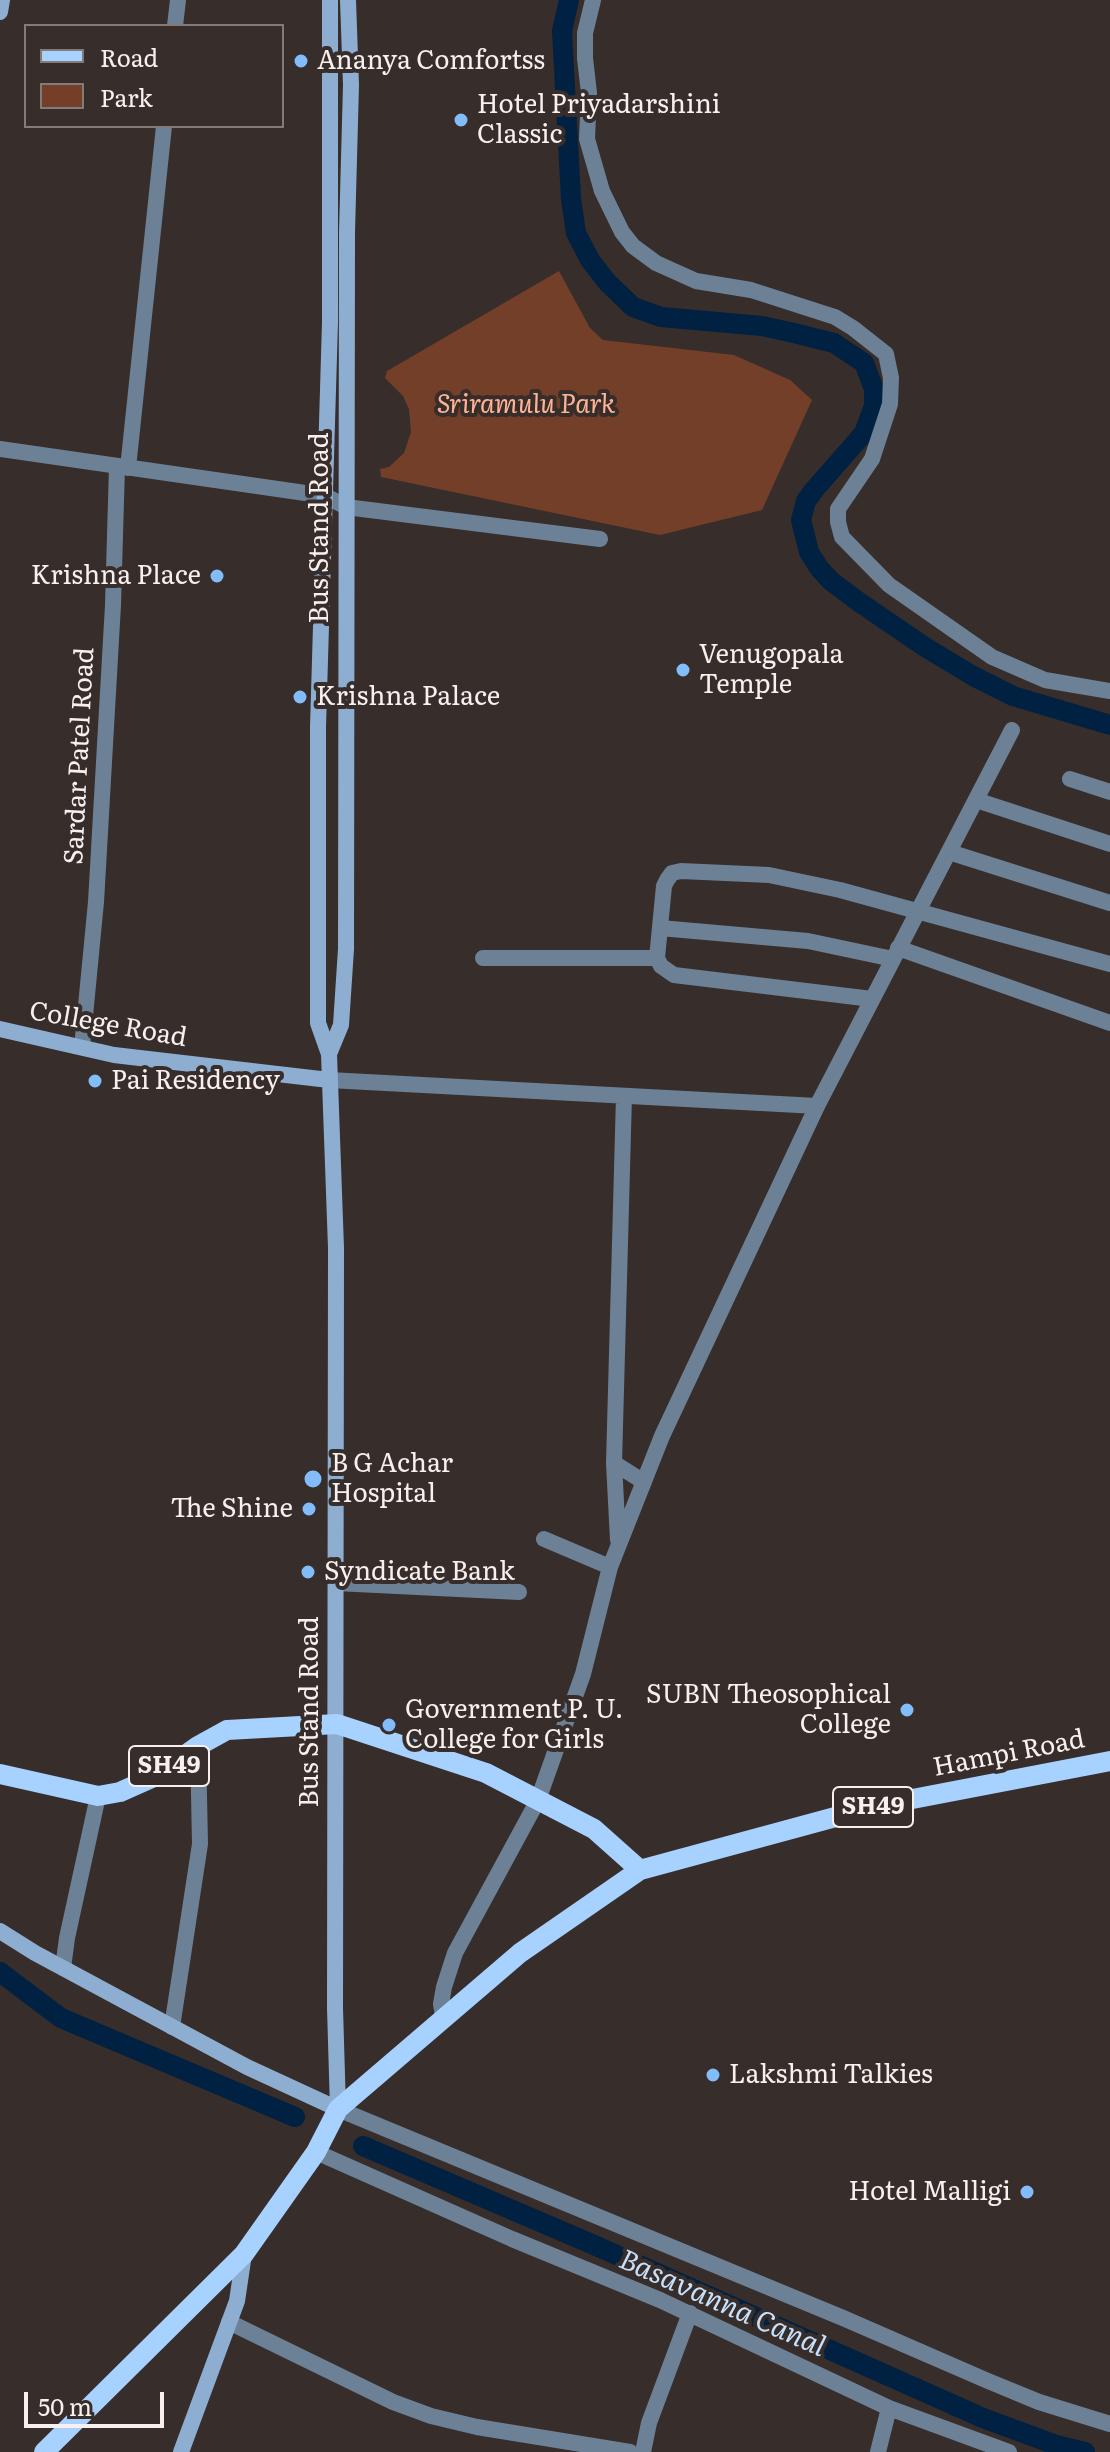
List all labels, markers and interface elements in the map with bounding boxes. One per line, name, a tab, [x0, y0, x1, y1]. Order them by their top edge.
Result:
legend	[24, 24, 284, 128]
text: Road	[100, 39, 158, 74]
place label: Ananya Comfortss	[317, 45, 545, 77]
marker: Ananya Comfortss	[292, 52, 310, 70]
text: Park	[100, 79, 153, 114]
place label: Hotel Priyadarshini Classic	[477, 89, 721, 150]
marker: Hotel Priyadarshini Classic	[452, 111, 470, 129]
park label: Sriramulu Park	[437, 389, 615, 421]
street label: Bus Stand Road	[304, 432, 336, 624]
place label: Krishna Place	[31, 560, 201, 592]
marker: Krishna Place	[208, 567, 226, 585]
place label: Venugopala Temple	[699, 639, 844, 700]
street label: Sardar Patel Road	[59, 647, 101, 865]
marker: Venugopala Temple	[674, 661, 692, 679]
place label: Krishna Palace	[316, 681, 500, 713]
marker: Krishna Palace	[291, 688, 309, 706]
street label: College Road	[27, 996, 189, 1054]
place label: Pai Residency	[111, 1065, 280, 1097]
marker: Pai Residency	[86, 1072, 104, 1090]
place label: B G Achar Hospital	[331, 1448, 453, 1510]
marker: B G Achar Hospital	[302, 1468, 324, 1490]
place label: The Shine	[170, 1493, 293, 1525]
marker: The Shine	[300, 1500, 318, 1518]
place label: Syndicate Bank	[324, 1556, 515, 1588]
marker: Syndicate Bank	[299, 1563, 317, 1581]
street label: Bus Stand Road	[294, 1616, 326, 1808]
place label: SUBN Theosophical College	[646, 1679, 891, 1740]
place label: Government P. U. College for Girls	[405, 1694, 623, 1756]
marker: SUBN Theosophical College	[898, 1701, 916, 1719]
marker: Government P. U. College for Girls	[380, 1716, 398, 1734]
street label: Hampi Road	[931, 1724, 1087, 1784]
road number: SH49	[129, 1746, 209, 1786]
road number: SH49	[833, 1787, 913, 1827]
place label: Lakshmi Talkies	[729, 2059, 933, 2091]
marker: Lakshmi Talkies	[704, 2066, 722, 2084]
place label: Hotel Malligi	[848, 2176, 1011, 2208]
marker: Hotel Malligi	[1018, 2183, 1036, 2201]
water label: Basavanna Canal	[614, 2243, 830, 2365]
scale bar	[28, 2376, 168, 2426]
text: 50 m	[38, 2388, 92, 2423]

